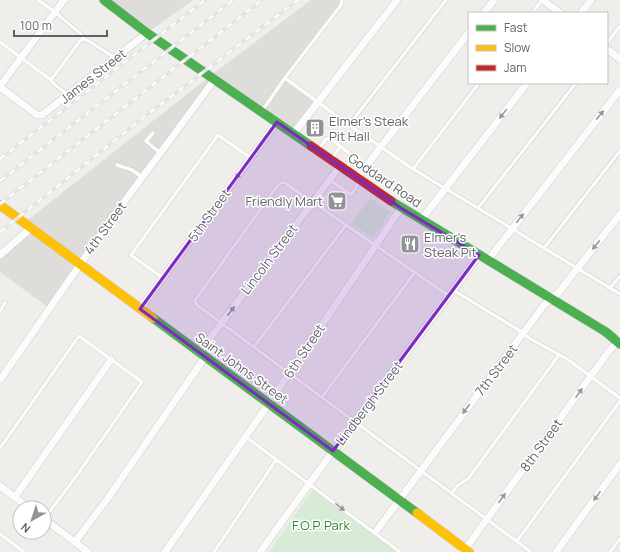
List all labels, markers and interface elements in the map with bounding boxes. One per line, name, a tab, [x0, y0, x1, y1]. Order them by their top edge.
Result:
scale bar	[14, 12, 107, 38]
legend	[468, 12, 608, 84]
text: 100 m	[20, 17, 52, 34]
text: Fast	[504, 19, 528, 36]
text: Slow	[504, 39, 530, 56]
street label: James Street	[56, 44, 130, 108]
text: Jam	[504, 59, 526, 76]
one-way arrow	[499, 108, 507, 119]
one-way arrow	[595, 110, 604, 121]
place label: Elmer's Steak Pit Hall	[329, 112, 409, 145]
building icon: Elmer's Steak Pit Hall	[304, 117, 326, 139]
street label: Goddard Road	[345, 149, 425, 211]
one-way arrow	[235, 169, 243, 180]
street label: 5th Street	[184, 185, 234, 245]
supermarket icon: Friendly Mart	[326, 190, 348, 212]
place label: Friendly Mart	[245, 192, 323, 210]
street label: 4th Street	[80, 198, 130, 258]
one-way arrow	[515, 212, 524, 223]
street label: Lincoln Street	[237, 220, 301, 298]
place label: Elmer's Steak Pit	[424, 228, 477, 261]
restaurant icon: Elmer's Steak Pit	[399, 233, 421, 255]
one-way arrow	[592, 239, 600, 250]
one-way arrow	[227, 305, 235, 316]
street label: 6th Street	[279, 320, 329, 382]
street label: Saint Johns Street	[192, 328, 292, 408]
street label: 7th Street	[471, 341, 521, 399]
street label: Lindbergh Street	[331, 357, 407, 449]
one-way arrow	[575, 388, 583, 398]
one-way arrow	[462, 404, 471, 415]
street label: 8th Street	[516, 415, 566, 475]
one-way arrow	[593, 490, 601, 501]
one-way arrow	[498, 493, 506, 503]
north arrow	[12, 500, 52, 540]
one-way arrow	[335, 503, 345, 511]
park label: F.O.P. Park	[292, 516, 351, 534]
text: N	[18, 520, 33, 536]

